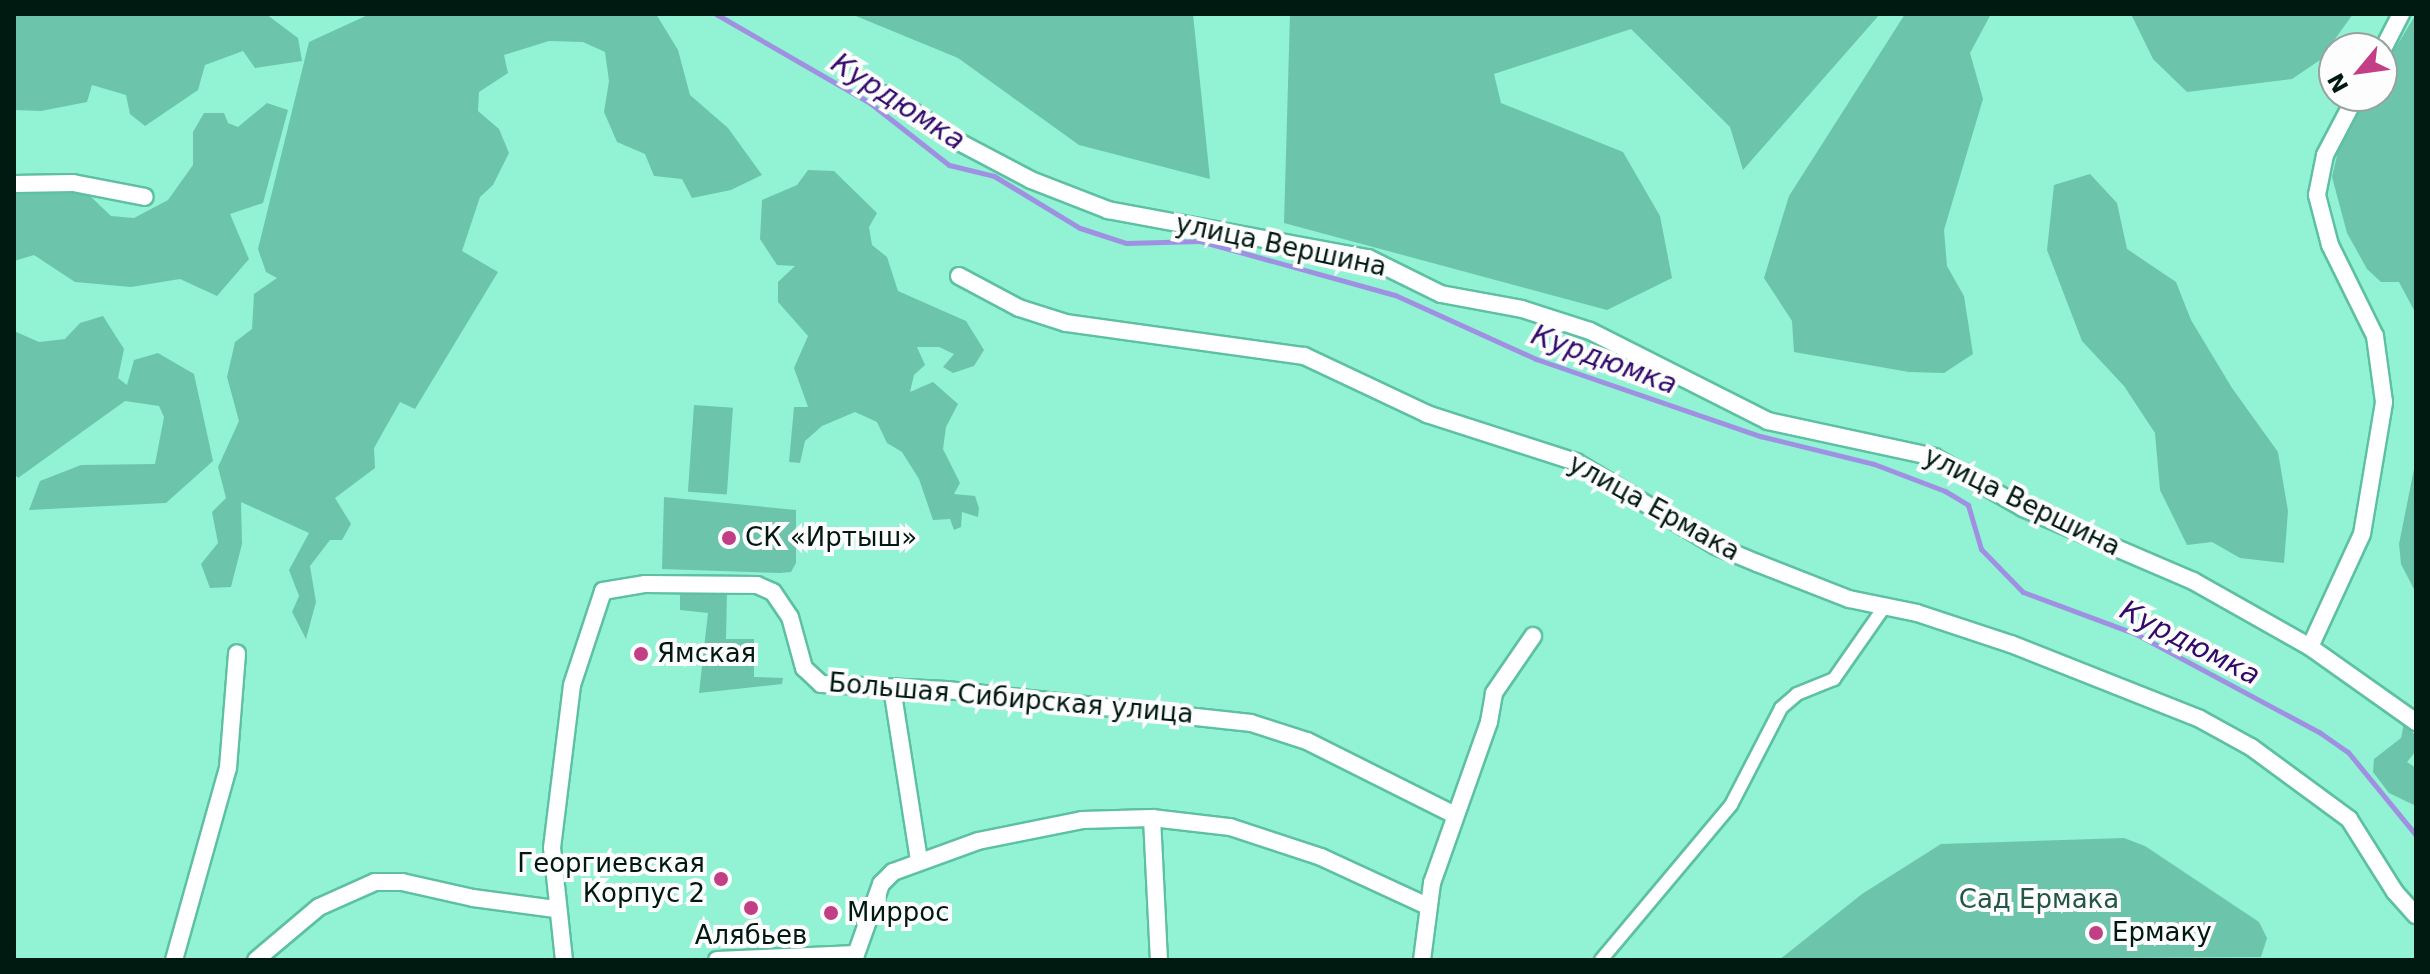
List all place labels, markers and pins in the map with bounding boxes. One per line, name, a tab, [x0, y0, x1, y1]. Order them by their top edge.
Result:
place label: СК «Иртыш»	[745, 522, 917, 554]
marker: СК «Иртыш»	[720, 529, 738, 547]
place label: Ямская	[657, 638, 756, 670]
marker: Ямская	[632, 645, 650, 663]
place label: Георгиевская Корпус 2	[517, 848, 705, 910]
marker: Георгиевская Корпус 2	[712, 870, 730, 888]
place label: Миррос	[847, 897, 950, 929]
marker: Алябьев	[742, 899, 760, 917]
marker: Миррос	[822, 904, 840, 922]
place label: Ермаку	[2112, 917, 2212, 949]
place label: Алябьев	[695, 920, 807, 952]
marker: Ермаку	[2087, 924, 2105, 942]

